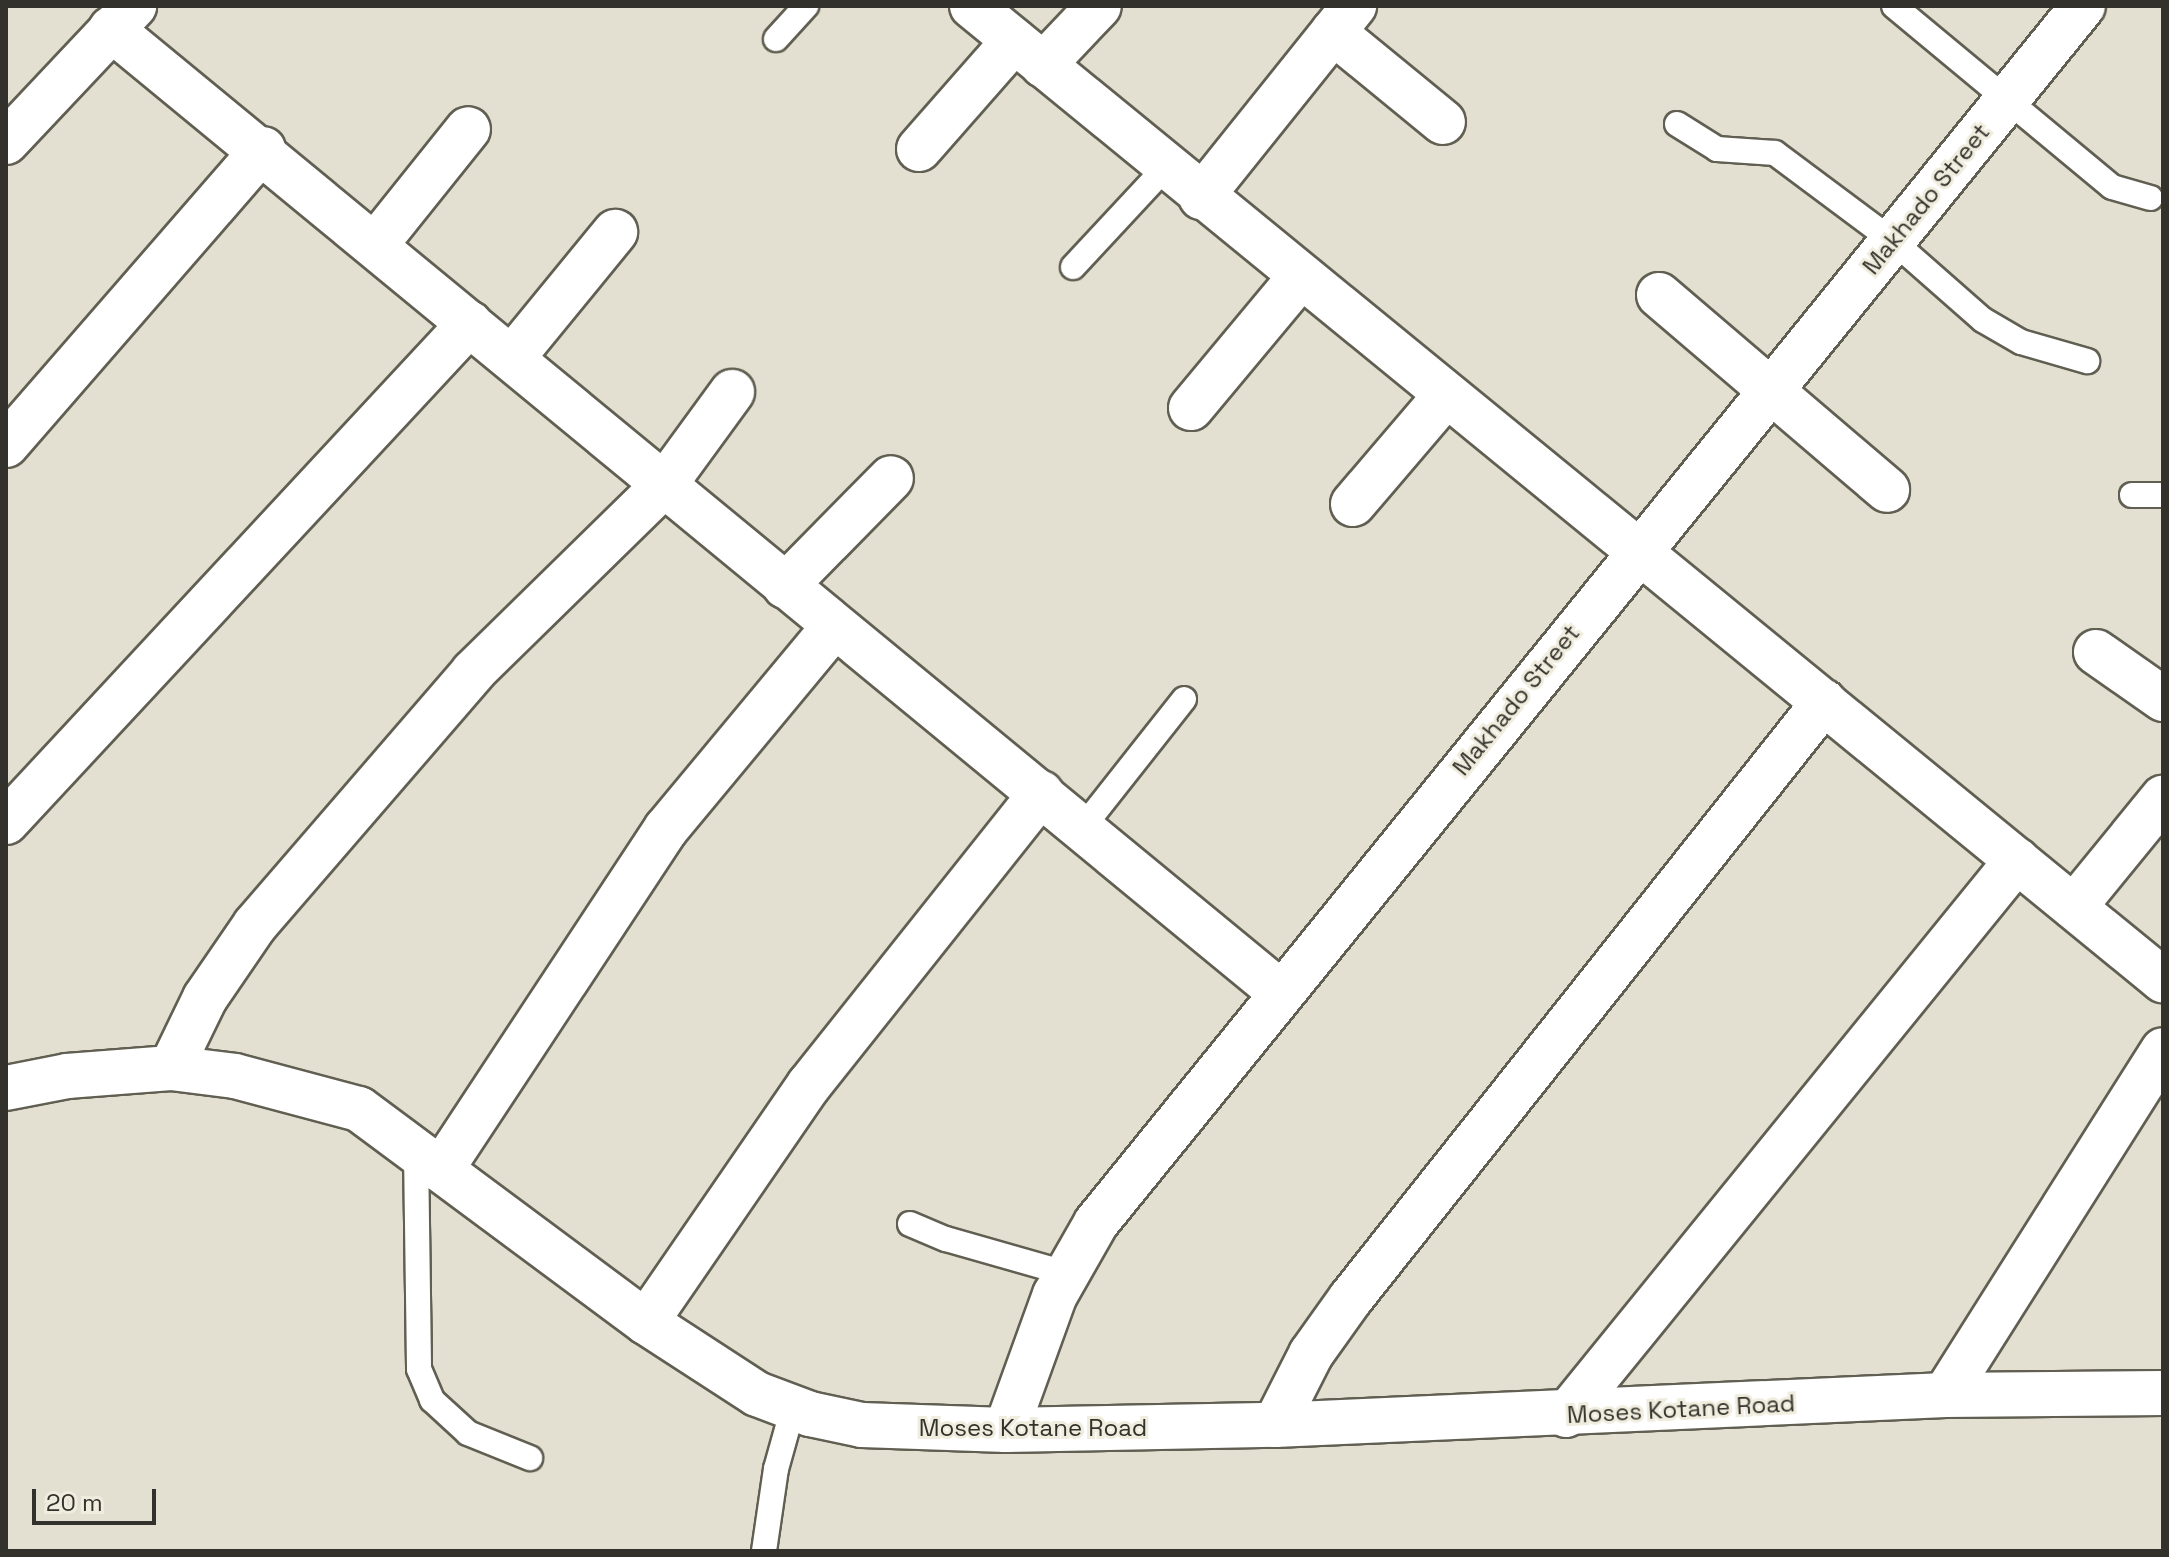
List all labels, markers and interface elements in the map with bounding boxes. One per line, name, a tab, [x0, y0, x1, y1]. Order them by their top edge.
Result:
street label: Makhado Street	[1856, 118, 1996, 280]
street label: Makhado Street	[1446, 619, 1586, 781]
street label: Moses Kotane Road	[1566, 1389, 1796, 1429]
street label: Moses Kotane Road	[919, 1414, 1147, 1442]
scale bar	[36, 1473, 160, 1523]
text: 20 m	[46, 1487, 103, 1518]

